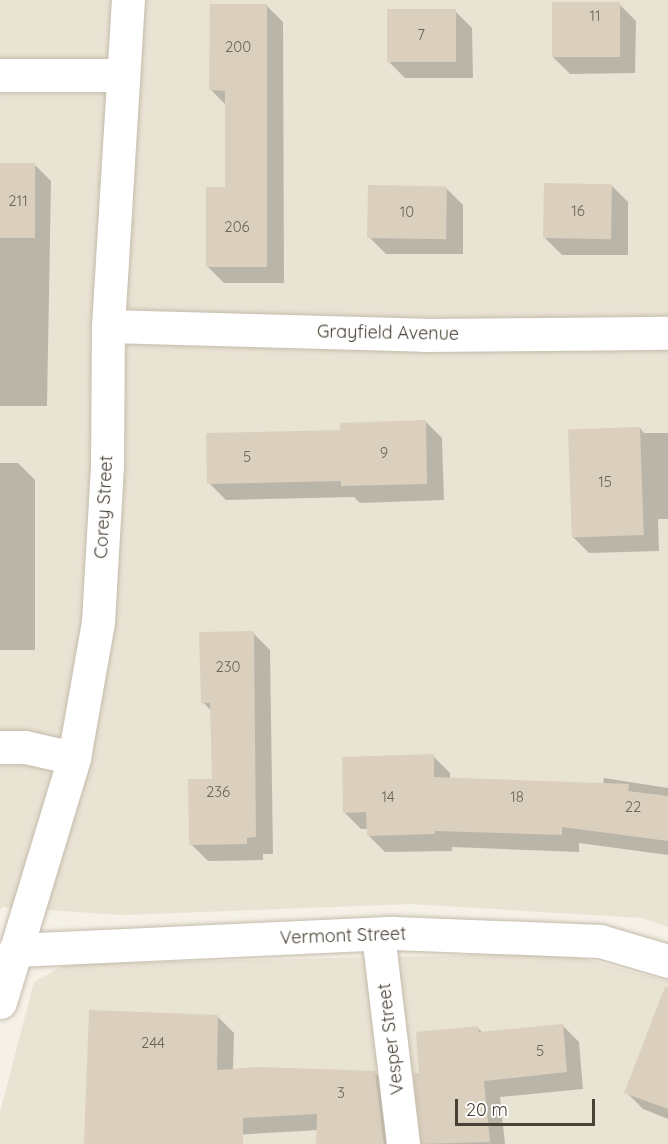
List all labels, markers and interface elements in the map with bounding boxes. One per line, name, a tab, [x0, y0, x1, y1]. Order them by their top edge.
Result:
house number: 11	[589, 7, 601, 25]
house number: 7	[417, 26, 425, 44]
house number: 200	[225, 38, 251, 56]
house number: 211	[8, 192, 28, 210]
house number: 16	[571, 202, 585, 220]
house number: 10	[400, 203, 414, 221]
house number: 206	[224, 218, 250, 236]
street label: Grayfield Avenue	[317, 321, 459, 345]
house number: 9	[380, 444, 388, 462]
house number: 5	[243, 448, 251, 466]
street label: Corey Street	[91, 455, 117, 559]
house number: 15	[598, 473, 612, 491]
house number: 230	[215, 658, 241, 676]
house number: 236	[206, 783, 230, 801]
house number: 14	[381, 788, 395, 806]
house number: 18	[510, 788, 524, 806]
house number: 22	[625, 798, 641, 816]
street label: Vermont Street	[279, 923, 407, 949]
street label: Vesper Street	[373, 982, 409, 1096]
house number: 244	[141, 1034, 165, 1052]
house number: 5	[536, 1042, 544, 1060]
house number: 3	[337, 1084, 345, 1102]
scale bar	[458, 1087, 598, 1125]
text: 20 m	[466, 1098, 508, 1121]

